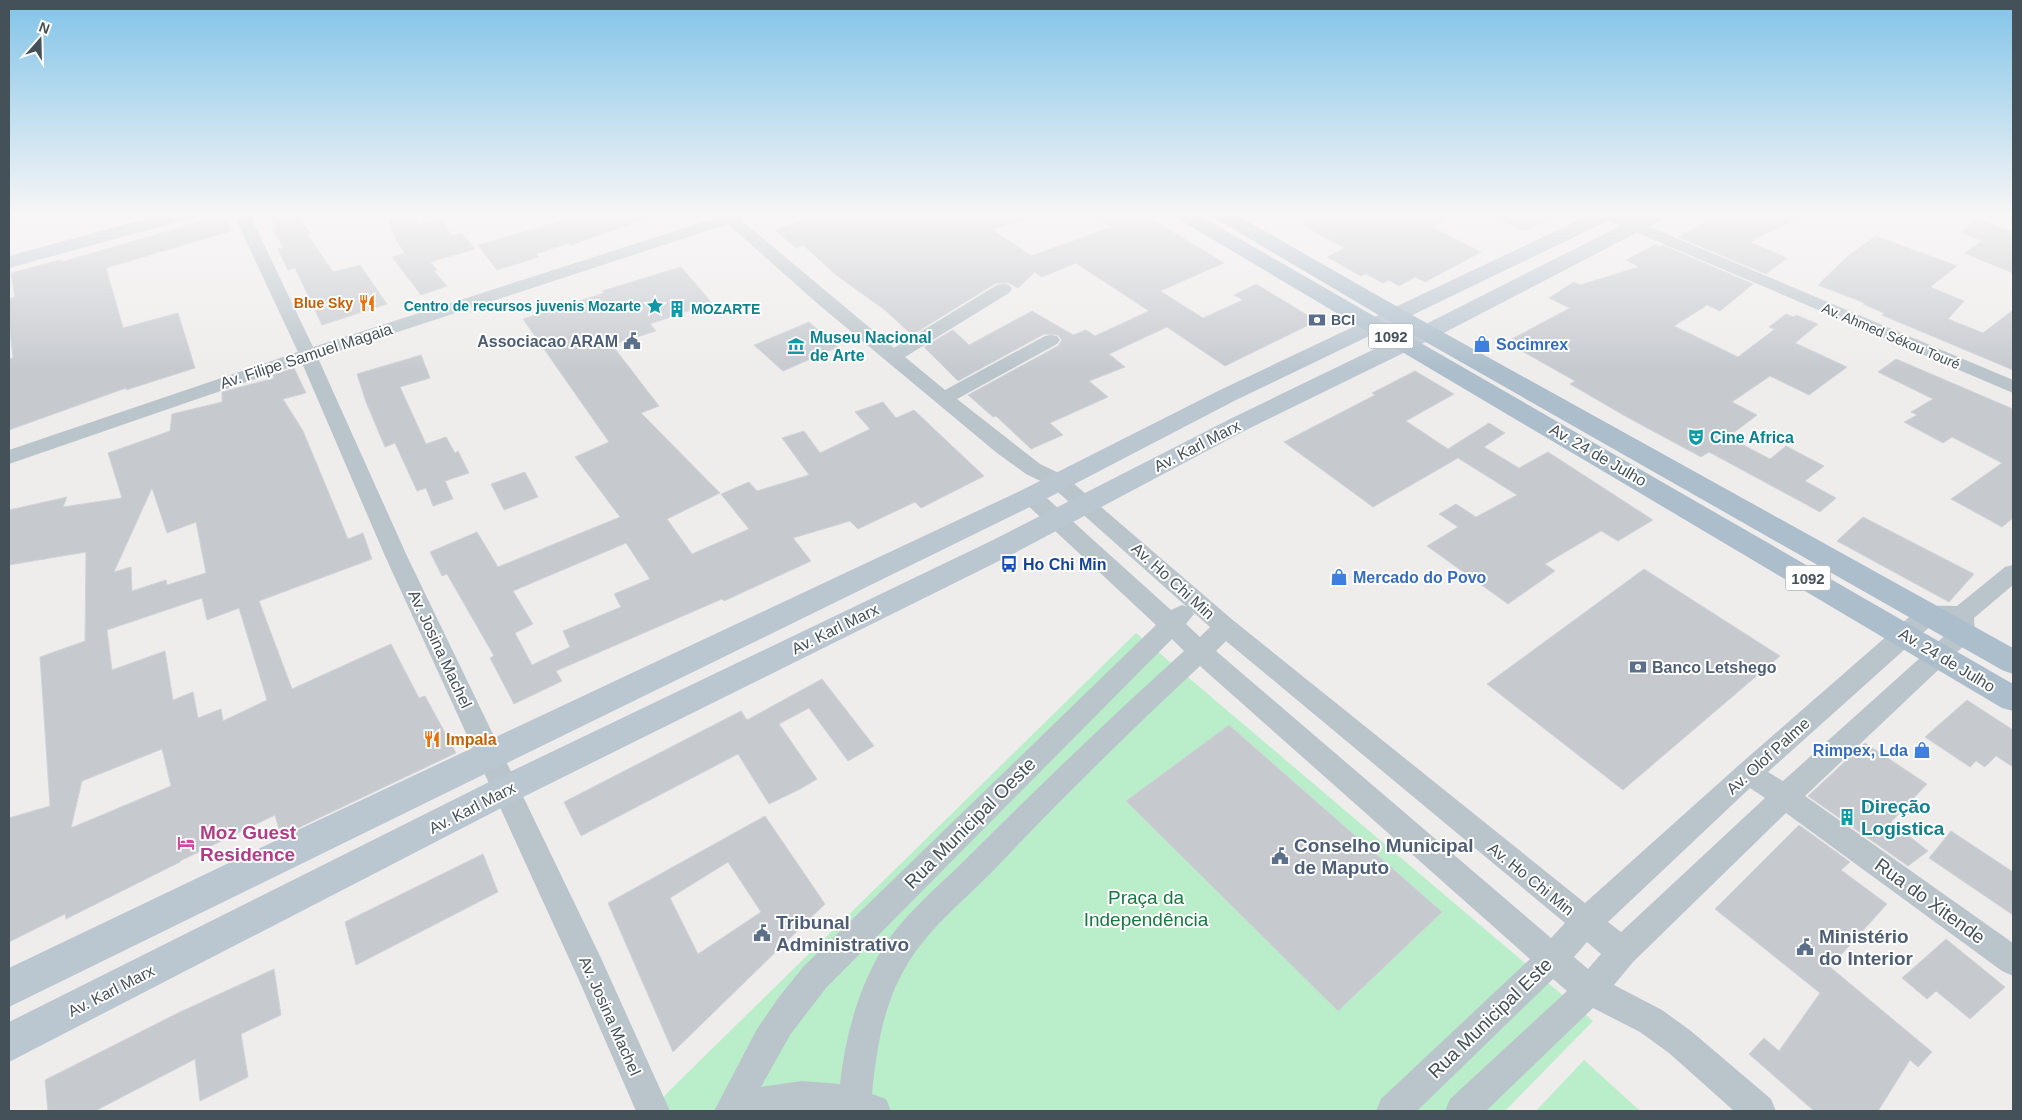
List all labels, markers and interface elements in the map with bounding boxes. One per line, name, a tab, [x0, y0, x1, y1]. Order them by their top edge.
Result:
north arrow	[15, 15, 65, 65]
text: N	[37, 19, 52, 37]
restaurant icon: Blue Sky	[357, 293, 377, 313]
place label: Blue Sky	[294, 295, 353, 311]
place icon: Centro de recursos juvenis Mozarte	[645, 296, 665, 316]
place label: Centro de recursos juvenis Mozarte	[404, 298, 641, 314]
building icon: MOZARTE	[667, 299, 687, 319]
street label: Av. Ahmed Sékou Touré	[1819, 300, 1963, 372]
place label: MOZARTE	[691, 301, 760, 317]
bank icon: BCI	[1307, 310, 1327, 330]
place label: BCI	[1331, 312, 1355, 328]
street label: Av. Filipe Samuel Magaia	[218, 320, 394, 392]
road number: 1092	[1368, 324, 1414, 348]
place label: Museu Nacional de Arte	[810, 329, 932, 364]
public building icon: Associacao ARAM	[622, 331, 642, 351]
place label: Associacao ARAM	[477, 333, 618, 350]
shop icon: Socimrex	[1472, 334, 1492, 354]
museum icon: Museu Nacional de Arte	[786, 336, 806, 356]
place label: Socimrex	[1496, 336, 1568, 353]
street label: Av. Karl Marx	[1151, 417, 1243, 475]
street label: Av. 24 de Julho	[1547, 420, 1649, 490]
theatre icon: Cine Africa	[1686, 427, 1706, 447]
place label: Cine Africa	[1710, 429, 1794, 446]
street label: Av. Ho Chi Min	[1128, 539, 1218, 623]
bus stop icon: Ho Chi Min	[999, 554, 1019, 574]
place label: Ho Chi Min	[1023, 556, 1107, 573]
road number: 1092	[1786, 566, 1830, 590]
shop icon: Mercado do Povo	[1329, 567, 1349, 587]
place label: Mercado do Povo	[1353, 569, 1487, 586]
street label: Av. Josina Machel	[405, 587, 475, 711]
street label: Av. Karl Marx	[789, 601, 881, 657]
street label: Av. 24 de Julho	[1896, 625, 1998, 695]
bank icon: Banco Letshego	[1628, 657, 1648, 677]
place label: Banco Letshego	[1652, 659, 1777, 676]
street label: Av. Olof Palme	[1723, 714, 1813, 798]
restaurant icon: Impala	[422, 729, 442, 749]
place label: Impala	[446, 731, 497, 748]
shop icon: Rimpex, Lda	[1912, 740, 1932, 760]
place label: Rimpex, Lda	[1813, 742, 1908, 759]
street label: Rua Municipal Oeste	[900, 753, 1040, 893]
street label: Av. Karl Marx	[426, 779, 518, 837]
place label: Direção Logistica	[1861, 796, 1945, 839]
building icon: Direção Logistica	[1837, 807, 1857, 827]
place label: Moz Guest Residence	[200, 822, 297, 865]
hotel icon: Moz Guest Residence	[176, 833, 196, 853]
place label: Conselho Municipal de Maputo	[1294, 835, 1473, 878]
street label: Av. Ho Chi Min	[1485, 839, 1577, 919]
public building icon: Conselho Municipal de Maputo	[1270, 846, 1290, 866]
street label: Rua do Xitende	[1871, 854, 1989, 948]
park label: Praça da Independência	[1084, 887, 1209, 930]
place label: Tribunal Administrativo	[776, 912, 909, 955]
public building icon: Tribunal Administrativo	[752, 923, 772, 943]
place label: Ministério do Interior	[1819, 926, 1914, 969]
public building icon: Ministério do Interior	[1795, 937, 1815, 957]
street label: Av. Josina Machel	[576, 954, 644, 1078]
street label: Rua Municipal Este	[1424, 954, 1556, 1082]
street label: Av. Karl Marx	[65, 962, 157, 1020]

